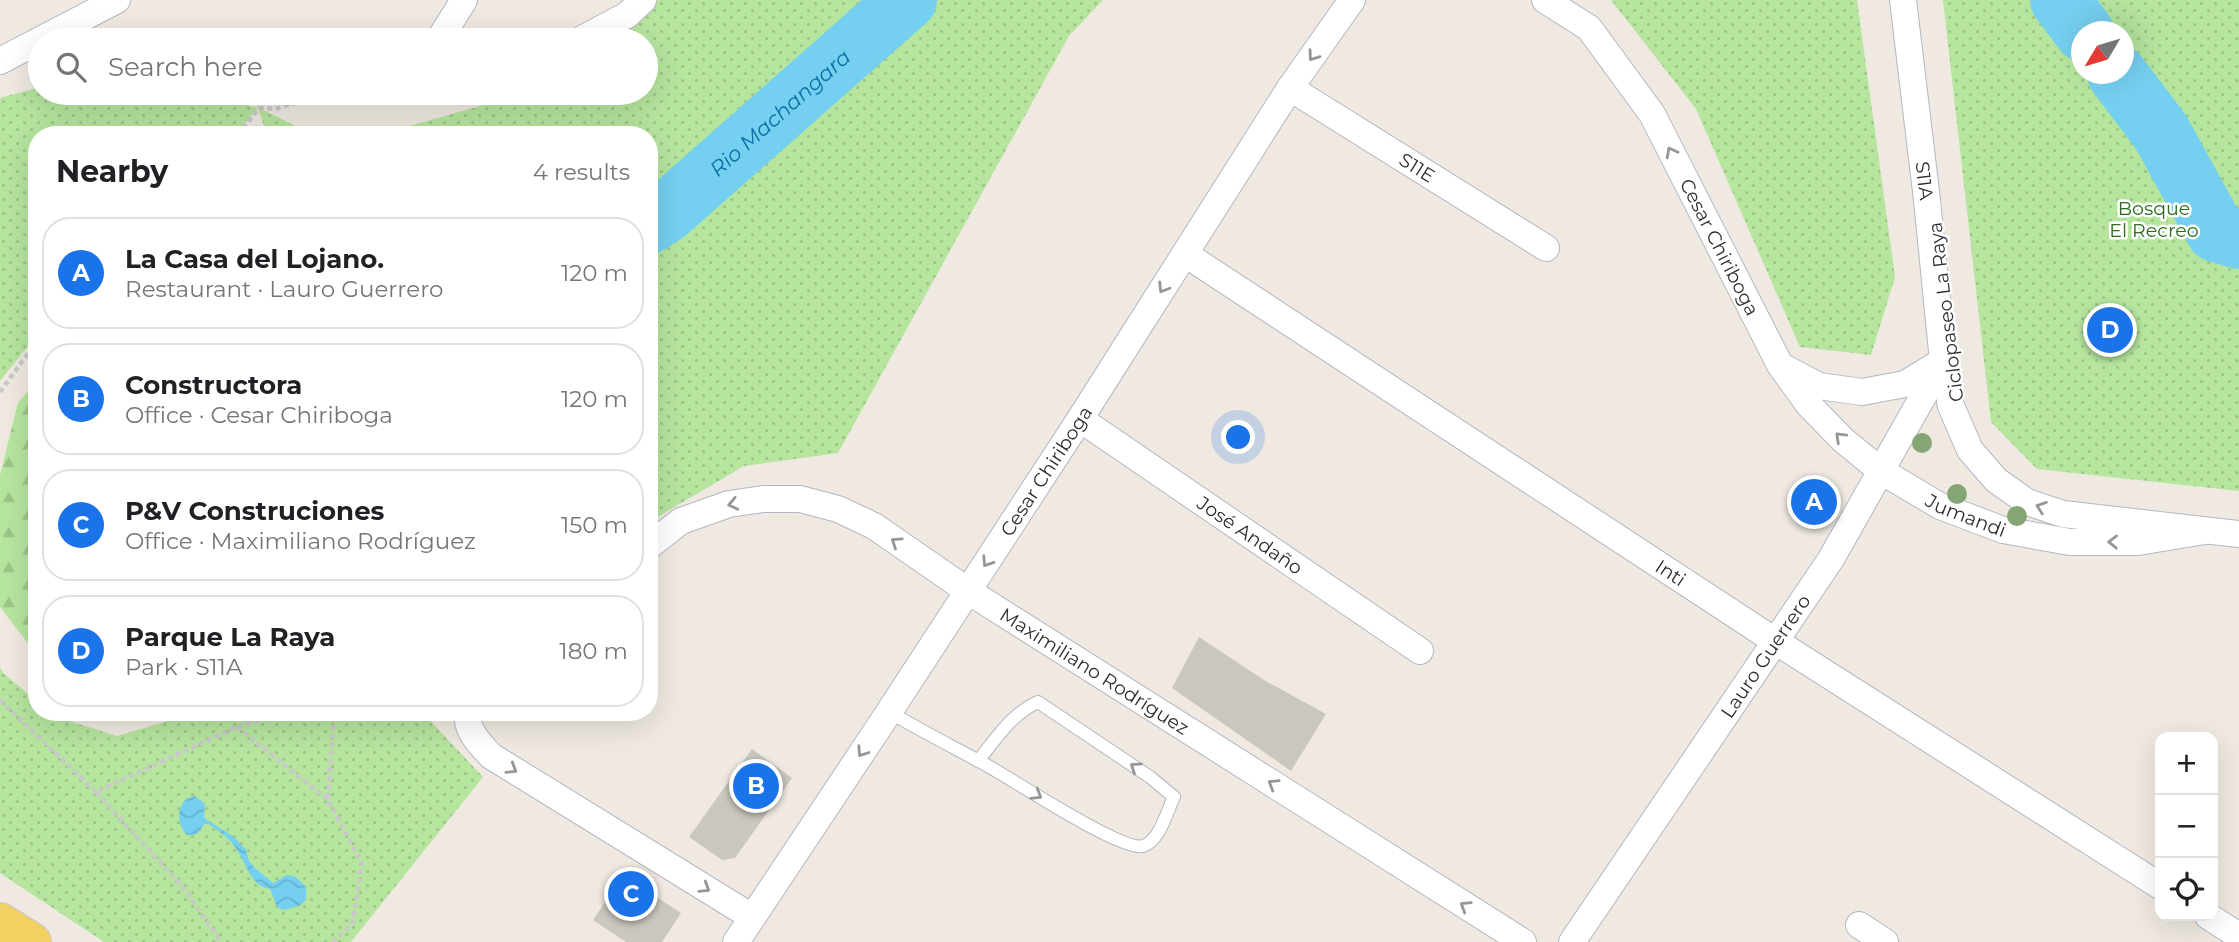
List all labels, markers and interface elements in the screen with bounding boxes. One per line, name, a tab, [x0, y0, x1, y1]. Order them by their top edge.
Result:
north arrow	[2071, 21, 2134, 84]
search box	[28, 28, 658, 105]
water label: Rio Machangara	[704, 44, 855, 181]
icon: search	[52, 48, 90, 86]
one-way arrow	[1308, 48, 1321, 61]
text: Search here	[108, 51, 263, 83]
one-way arrow	[1665, 147, 1679, 159]
street label: S11E	[1395, 148, 1439, 187]
text: Nearby	[56, 153, 168, 190]
text: 4 results	[533, 158, 630, 186]
street label: S11A	[1911, 160, 1938, 202]
street label: Cesar Chiriboga	[1675, 175, 1764, 319]
park label: Bosque El Recreo	[2109, 197, 2199, 242]
street label: Ciclopaseo La Raya	[1924, 221, 1968, 403]
text: La Casa del Lojano.	[125, 243, 384, 275]
text: A	[72, 259, 90, 287]
text: 120 m	[561, 259, 628, 287]
text: Restaurant · Lauro Guerrero	[125, 275, 444, 303]
one-way arrow	[1159, 280, 1171, 293]
pin: D	[2087, 304, 2133, 356]
text: Constructora	[125, 369, 302, 401]
text: B	[72, 385, 90, 413]
text: 120 m	[561, 385, 628, 413]
text: Office · Cesar Chiriboga	[125, 401, 393, 429]
street label: Cesar Chiriboga	[995, 402, 1097, 540]
your location	[1221, 420, 1255, 454]
one-way arrow	[1835, 432, 1848, 445]
pin: A	[1791, 476, 1837, 528]
street label: Jumandi	[1921, 488, 2009, 542]
street label: José Andaño	[1192, 491, 1307, 579]
text: P&V Construciones	[125, 495, 384, 527]
one-way arrow	[727, 496, 739, 510]
one-way arrow	[2036, 501, 2048, 515]
text: C	[73, 511, 89, 539]
text: 150 m	[561, 511, 628, 539]
text: Office · Maximiliano Rodríguez	[125, 527, 476, 555]
one-way arrow	[2108, 534, 2118, 550]
one-way arrow	[891, 538, 904, 550]
one-way arrow	[983, 554, 995, 567]
street label: Inti	[1651, 554, 1690, 591]
street label: Lauro Guerrero	[1715, 590, 1815, 722]
street label: Maximiliano Rodríguez	[996, 603, 1193, 739]
text: Parque La Raya	[125, 621, 335, 653]
text: D	[72, 637, 91, 665]
text: 180 m	[559, 637, 628, 665]
text: Park · S11A	[125, 653, 242, 681]
map controls	[2155, 732, 2218, 921]
button: +	[2155, 732, 2218, 795]
one-way arrow	[858, 744, 871, 757]
pin: B	[733, 760, 779, 812]
one-way arrow	[504, 761, 517, 774]
one-way arrow	[1130, 762, 1143, 775]
one-way arrow	[1267, 779, 1280, 792]
one-way arrow	[1030, 787, 1043, 800]
button: −	[2155, 795, 2218, 858]
button: locate	[2155, 858, 2218, 921]
pin: C	[608, 868, 654, 920]
one-way arrow	[698, 880, 711, 893]
one-way arrow	[1460, 901, 1473, 914]

